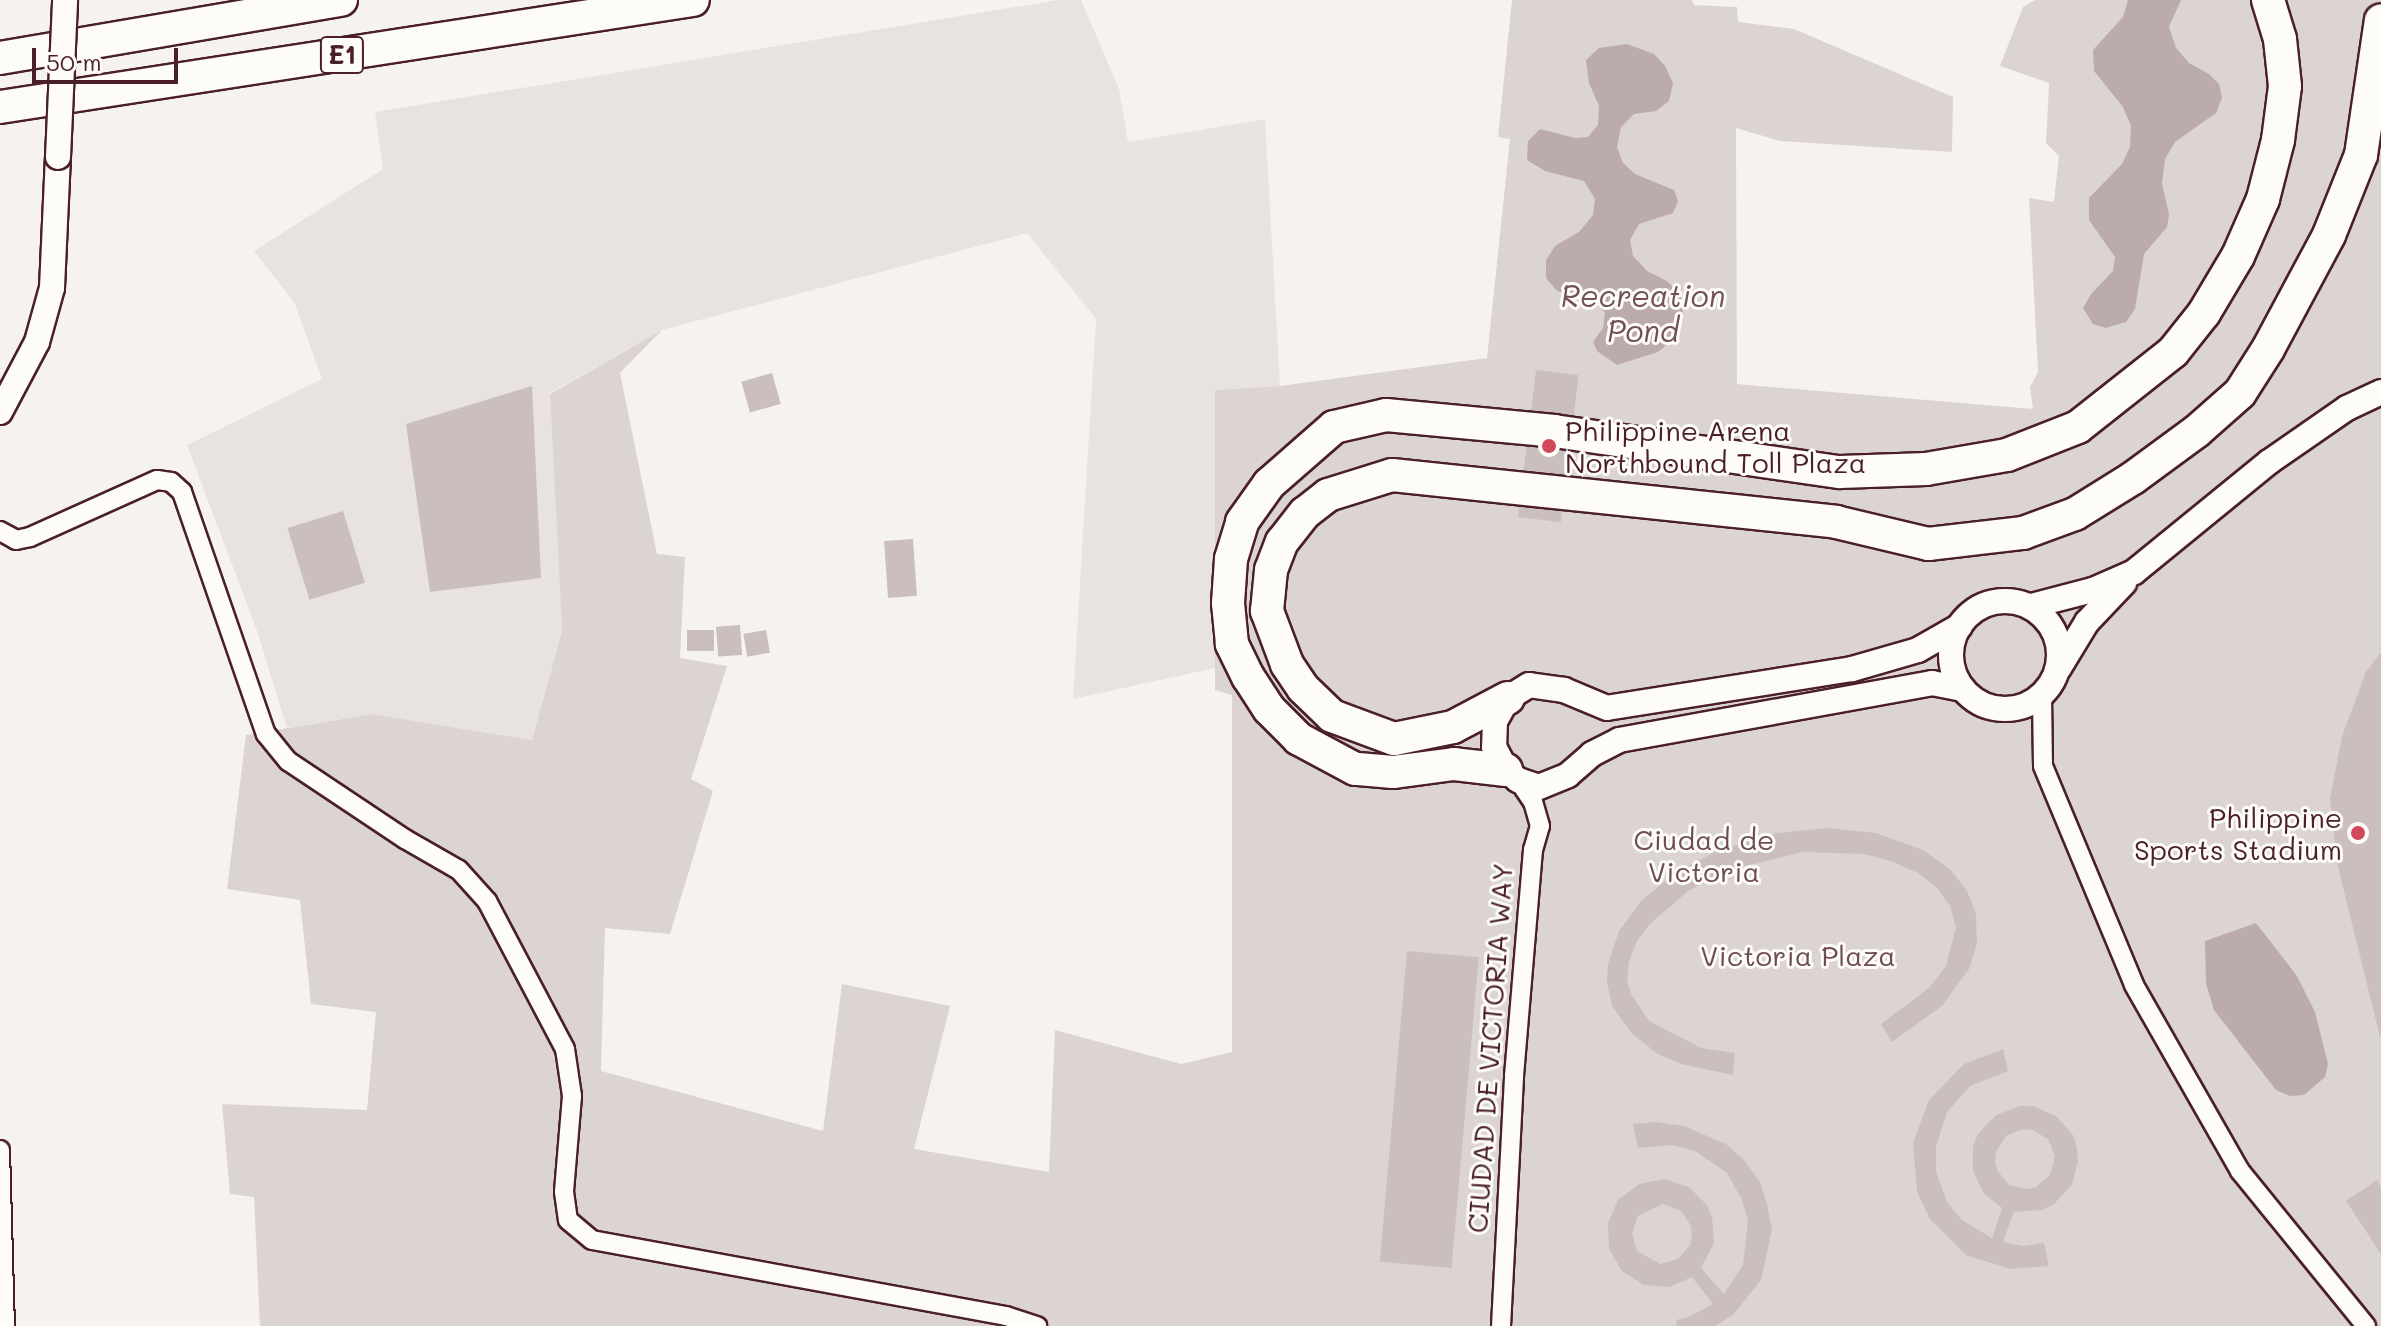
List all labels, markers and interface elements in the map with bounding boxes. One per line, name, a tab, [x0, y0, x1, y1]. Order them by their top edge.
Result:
scale bar	[36, 32, 182, 82]
road number: E1	[318, 33, 366, 77]
text: 50 m	[46, 46, 102, 77]
water label: Recreation Pond	[1561, 277, 1725, 348]
place label: Philippine Arena Northbound Toll Plaza	[1565, 413, 1866, 479]
marker: Philippine Arena Northbound Toll Plaza	[1540, 437, 1558, 455]
place label: Philippine Sports Stadium	[2134, 800, 2342, 866]
park label: Ciudad de Victoria	[1634, 822, 1774, 888]
marker: Philippine Sports Stadium	[2349, 824, 2367, 842]
street label: CIUDAD DE VICTORIA WAY	[1459, 862, 1519, 1234]
park label: Victoria Plaza	[1700, 938, 1896, 972]

